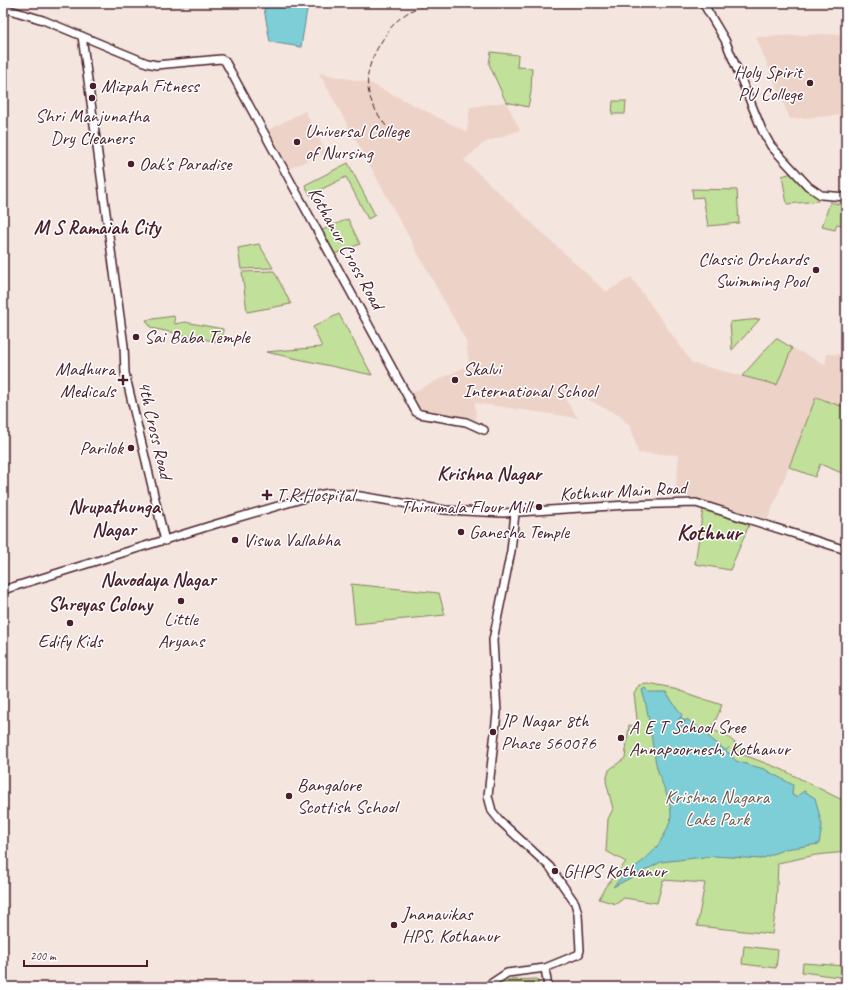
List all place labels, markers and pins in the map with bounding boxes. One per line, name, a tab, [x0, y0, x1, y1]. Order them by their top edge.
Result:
place label: Holy Spirit PU College	[734, 60, 804, 106]
place label: Mizpah Fitness	[101, 74, 201, 98]
marker: Holy Spirit PU College	[805, 78, 815, 88]
marker: Mizpah Fitness	[88, 81, 98, 91]
marker: Shri Manjunatha Dry Cleaners	[87, 93, 97, 103]
place label: Shri Manjunatha Dry Cleaners	[35, 104, 150, 150]
place label: Universal College of Nursing	[305, 119, 411, 165]
marker: Universal College of Nursing	[292, 137, 302, 147]
place label: Oak's Paradise	[139, 152, 233, 176]
marker: Oak's Paradise	[126, 159, 136, 169]
place label: Classic Orchards Swimming Pool	[698, 247, 812, 293]
marker: Classic Orchards Swimming Pool	[811, 265, 821, 275]
place label: Sai Baba Temple	[144, 325, 252, 349]
marker: Sai Baba Temple	[131, 332, 141, 342]
place label: Madhura Medicals	[55, 357, 118, 403]
place label: Skalvi International School	[463, 357, 600, 403]
marker: Madhura Medicals	[118, 375, 128, 385]
marker: Skalvi International School	[450, 375, 460, 385]
place label: Parilok	[79, 436, 125, 460]
marker: Parilok	[126, 443, 136, 453]
place label: T.R.Hospital	[276, 483, 358, 507]
marker: T.R.Hospital	[261, 489, 273, 501]
place label: Thirumala Flour Mill	[400, 495, 535, 519]
marker: Thirumala Flour Mill	[534, 502, 544, 512]
place label: Ganesha Temple	[469, 520, 571, 544]
marker: Ganesha Temple	[456, 527, 466, 537]
place label: Viswa Vallabha	[243, 528, 341, 552]
marker: Viswa Vallabha	[230, 535, 240, 545]
marker: Little Aryans	[176, 596, 186, 606]
place label: Little Aryans	[158, 607, 207, 653]
marker: Edify Kids	[65, 618, 75, 628]
place label: Edify Kids	[38, 629, 104, 653]
place label: JP Nagar 8th Phase 560076	[500, 709, 597, 755]
place label: A E T School Sree Annapoornesh, Kothanur	[629, 715, 792, 761]
marker: JP Nagar 8th Phase 560076	[488, 727, 498, 737]
marker: A E T School Sree Annapoornesh, Kothanur	[616, 733, 626, 743]
place label: Bangalore Scottish School	[297, 773, 401, 819]
marker: Bangalore Scottish School	[284, 791, 294, 801]
place label: GHPS Kothanur	[563, 859, 668, 883]
marker: GHPS Kothanur	[550, 866, 560, 876]
place label: Jnanavikas HPS, Kothanur	[401, 902, 501, 948]
marker: Jnanavikas HPS, Kothanur	[389, 920, 399, 930]

